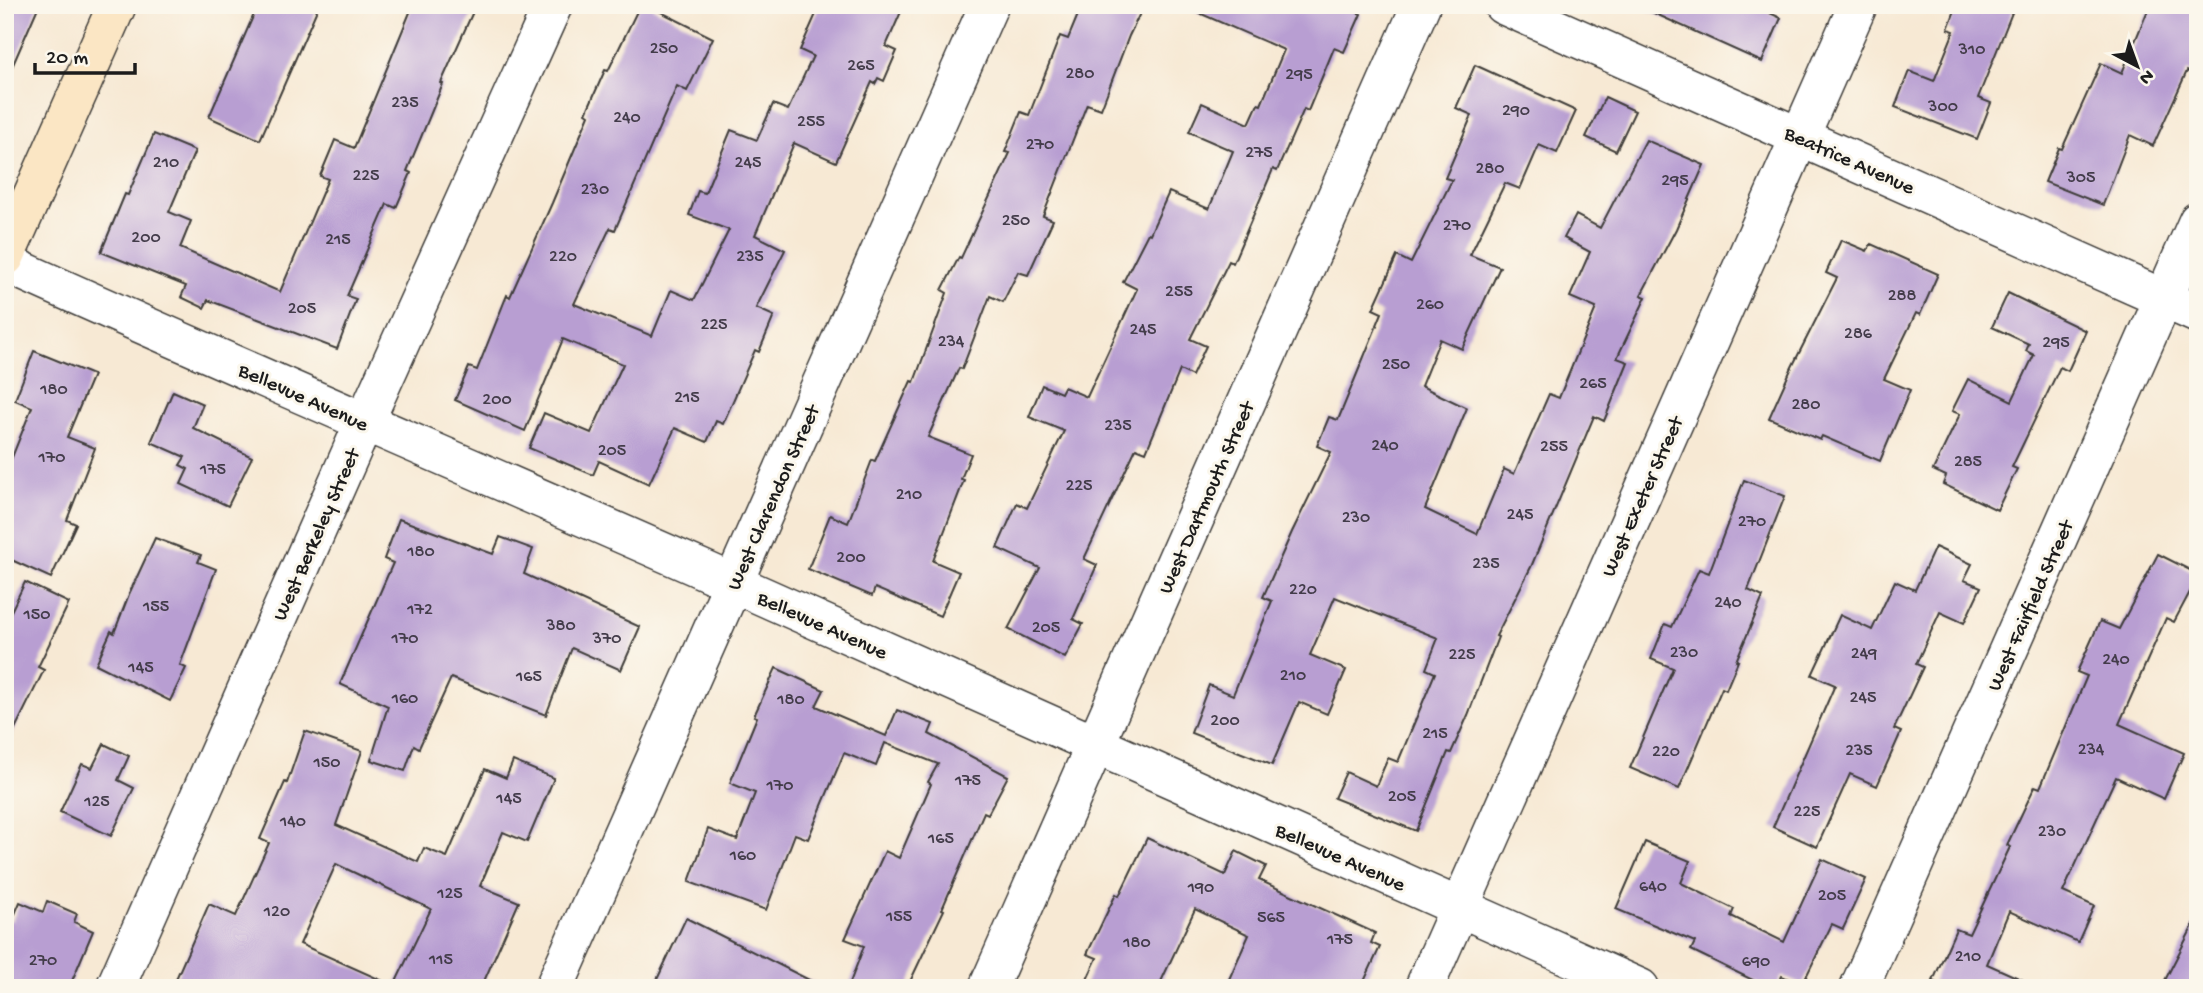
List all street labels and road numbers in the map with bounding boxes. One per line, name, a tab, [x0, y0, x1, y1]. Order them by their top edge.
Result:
street label: Beatrice Avenue	[1779, 122, 1919, 203]
street label: Bellevue Avenue	[233, 359, 373, 440]
street label: West Dartmouth Street	[1155, 396, 1263, 598]
street label: West Clarendon Street	[723, 400, 828, 595]
street label: West Exeter Street	[1598, 411, 1692, 581]
street label: West Berkeley Street	[269, 443, 368, 625]
street label: West Fairfield Street	[1983, 515, 2082, 696]
street label: Bellevue Avenue	[752, 587, 892, 668]
street label: Bellevue Avenue	[1270, 819, 1410, 900]

